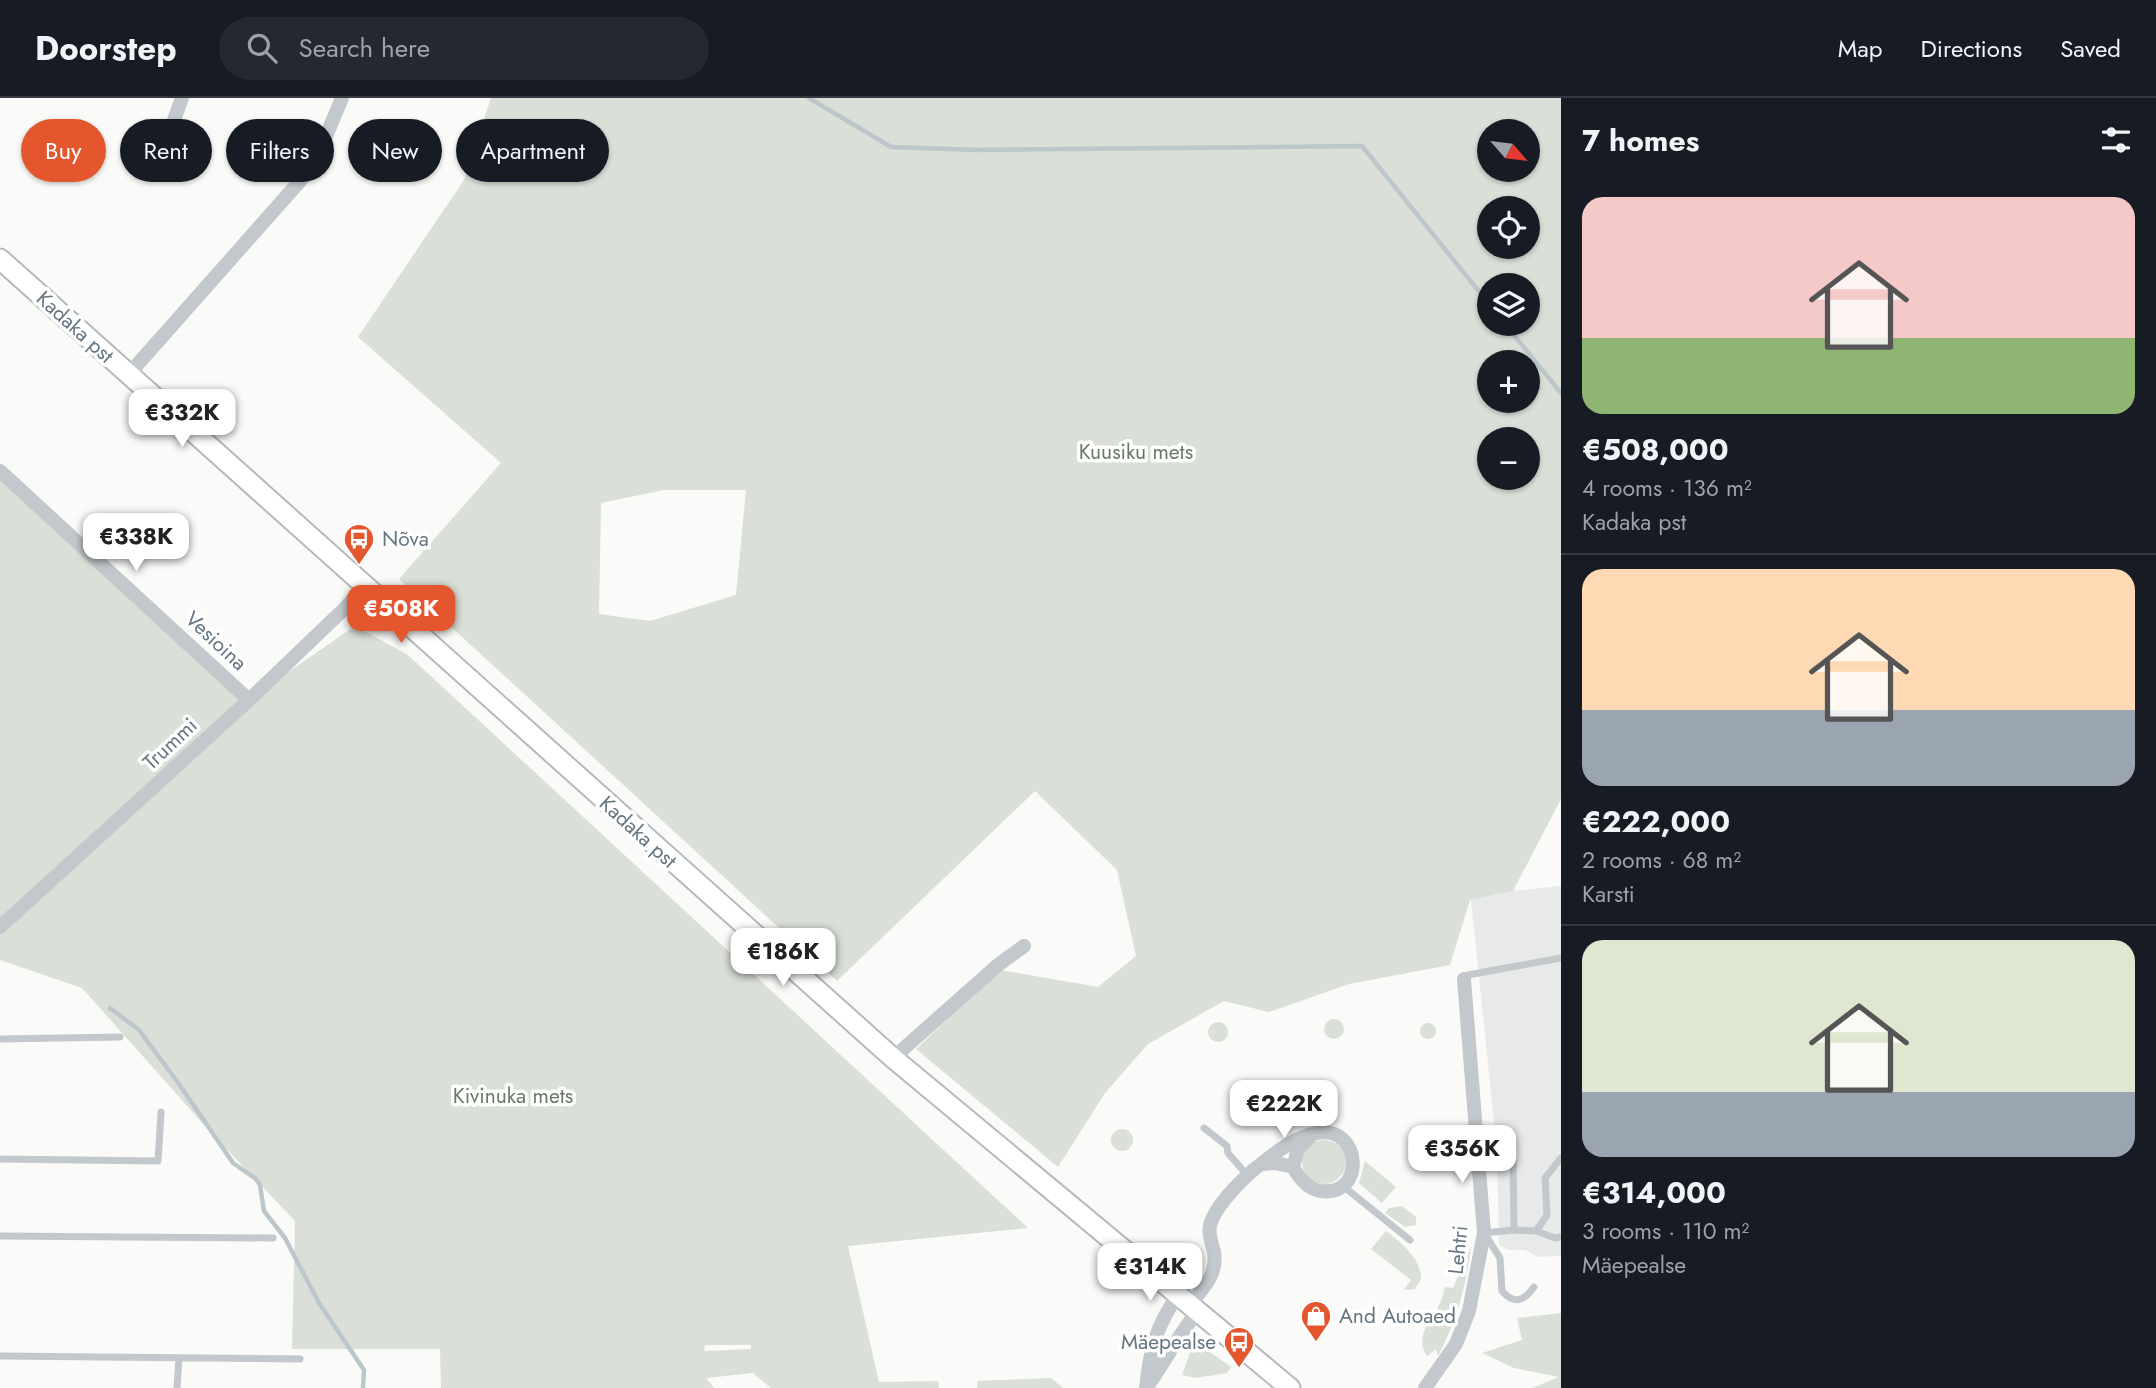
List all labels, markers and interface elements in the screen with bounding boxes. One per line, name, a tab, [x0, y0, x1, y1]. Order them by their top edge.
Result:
search box	[219, 17, 709, 80]
text: Doorstep	[35, 25, 177, 72]
icon: search	[243, 29, 281, 67]
text: Search here	[299, 29, 430, 67]
text: Map	[1838, 31, 1883, 66]
text: Directions	[1921, 31, 2022, 66]
text: Saved	[2060, 31, 2121, 66]
chip: Buy	[21, 119, 106, 182]
chip: Rent	[120, 119, 212, 182]
chip: Filters	[226, 119, 334, 182]
chip: New	[348, 119, 442, 182]
chip: Apartment	[456, 119, 609, 182]
north arrow	[1477, 119, 1540, 182]
map controls	[1477, 119, 1540, 490]
text: 7 homes	[1582, 119, 1699, 162]
icon: filters	[2097, 121, 2135, 159]
button: locate	[1477, 196, 1540, 259]
icon: home	[1796, 242, 1922, 368]
button: layers	[1477, 273, 1540, 336]
street label: Kadaka pst	[30, 284, 120, 370]
button: +	[1477, 350, 1540, 413]
pin: €332K	[133, 390, 231, 449]
text: €332K	[145, 395, 219, 429]
button: −	[1477, 427, 1540, 490]
text: €508,000	[1582, 428, 1729, 471]
park label: Kuusiku mets	[1079, 437, 1193, 467]
text: 4 rooms · 136 m²	[1582, 471, 1752, 505]
text: Kadaka pst	[1582, 505, 1686, 539]
pin: €338K	[87, 514, 185, 573]
text: €338K	[99, 519, 173, 553]
bus stop icon: Nõva	[342, 522, 376, 566]
place label: Nõva	[382, 524, 429, 554]
pin: €508K	[352, 586, 450, 645]
text: €508K	[363, 591, 439, 625]
street label: Vesioina	[178, 604, 254, 678]
icon: home	[1796, 614, 1922, 740]
street label: Trummi	[136, 711, 204, 777]
street label: Kadaka pst	[593, 789, 683, 875]
text: €222,000	[1582, 800, 1730, 843]
text: 2 rooms · 68 m²	[1582, 843, 1741, 877]
text: Karsti	[1582, 877, 1635, 911]
pin: €186K	[734, 928, 832, 988]
text: €186K	[747, 934, 819, 968]
icon: home	[1796, 985, 1922, 1111]
pin: €222K	[1235, 1080, 1333, 1140]
park label: Kivinuka mets	[453, 1081, 573, 1111]
text: €222K	[1246, 1086, 1322, 1120]
pin: €356K	[1413, 1126, 1511, 1185]
text: €356K	[1424, 1131, 1500, 1165]
text: €314,000	[1582, 1171, 1726, 1214]
text: 3 rooms · 110 m²	[1582, 1214, 1749, 1248]
street label: Lehtri	[1441, 1224, 1475, 1276]
pin: €314K	[1101, 1244, 1199, 1303]
text: Mäepealse	[1582, 1248, 1686, 1282]
text: €314K	[1113, 1249, 1187, 1283]
shop icon: And Autoaed	[1299, 1299, 1333, 1343]
place label: And Autoaed	[1339, 1301, 1456, 1331]
bus stop icon: Mäepealse	[1222, 1325, 1256, 1369]
place label: Mäepealse	[1121, 1327, 1216, 1357]

